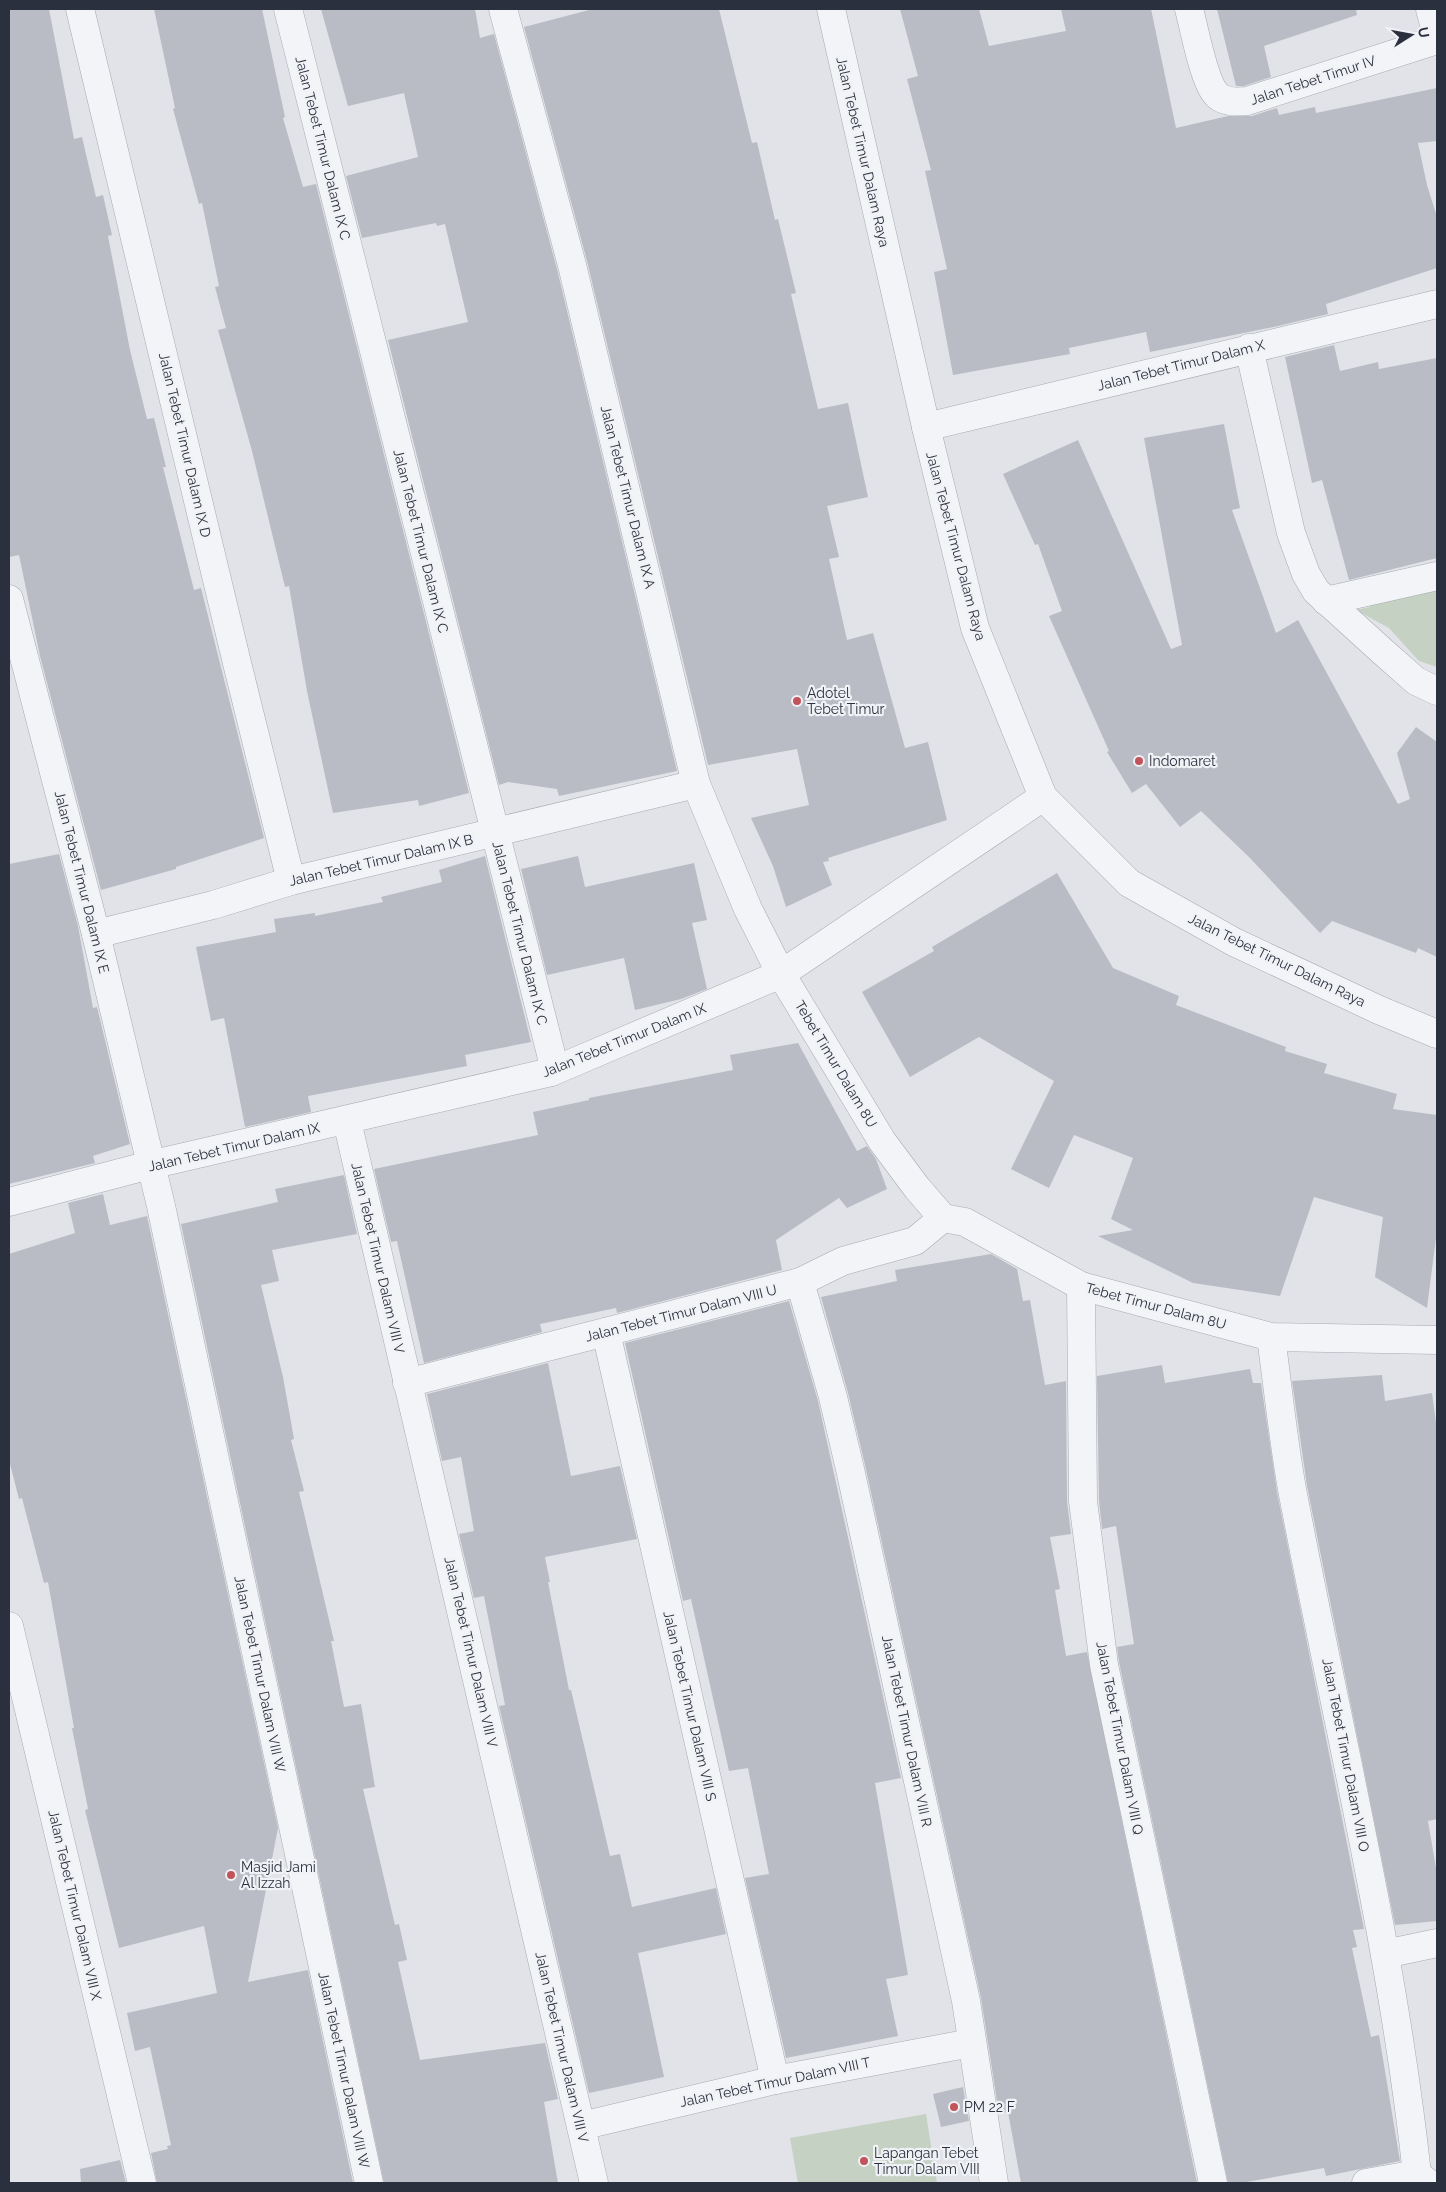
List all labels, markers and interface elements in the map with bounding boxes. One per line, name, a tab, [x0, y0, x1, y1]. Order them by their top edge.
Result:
north arrow	[1386, 10, 1436, 60]
text: U	[1415, 26, 1433, 39]
street label: Jalan Tebet Timur IV	[1248, 52, 1378, 108]
street label: Jalan Tebet Timur Dalam IX C	[292, 55, 354, 242]
street label: Jalan Tebet Timur Dalam Raya	[833, 55, 893, 249]
street label: Jalan Tebet Timur Dalam X	[1096, 336, 1266, 394]
street label: Jalan Tebet Timur Dalam IX D	[156, 351, 214, 539]
street label: Jalan Tebet Timur Dalam IX A	[597, 404, 659, 591]
street label: Jalan Tebet Timur Dalam IX C	[390, 448, 452, 635]
street label: Jalan Tebet Timur Dalam Raya	[923, 450, 989, 642]
place label: Adotel Tebet Timur	[807, 685, 885, 717]
marker: Adotel Tebet Timur	[791, 695, 803, 707]
place label: Indomaret	[1149, 753, 1216, 769]
marker: Indomaret	[1133, 755, 1145, 767]
street label: Jalan Tebet Timur Dalam IX E	[52, 789, 112, 975]
street label: Jalan Tebet Timur Dalam IX B	[287, 831, 475, 889]
street label: Jalan Tebet Timur Dalam IX C	[489, 840, 551, 1027]
street label: Jalan Tebet Timur Dalam Raya	[1186, 910, 1368, 1010]
street label: Tebet Timur Dalam 8U	[792, 998, 880, 1130]
street label: Jalan Tebet Timur Dalam IX	[540, 1000, 709, 1080]
street label: Jalan Tebet Timur Dalam IX	[147, 1119, 321, 1175]
street label: Jalan Tebet Timur Dalam VIII V	[348, 1161, 408, 1355]
street label: Tebet Timur Dalam 8U	[1084, 1279, 1228, 1333]
street label: Jalan Tebet Timur Dalam VIII U	[584, 1281, 778, 1345]
street label: Jalan Tebet Timur Dalam VIII V	[441, 1555, 501, 1749]
street label: Jalan Tebet Timur Dalam VIII W	[231, 1574, 289, 1774]
street label: Jalan Tebet Timur Dalam VIII S	[660, 1609, 720, 1803]
street label: Jalan Tebet Timur Dalam VIII R	[879, 1634, 935, 1828]
street label: Jalan Tebet Timur Dalam VIII Q	[1093, 1640, 1147, 1836]
street label: Jalan Tebet Timur Dalam VIII O	[1319, 1657, 1373, 1853]
street label: Jalan Tebet Timur Dalam VIII X	[45, 1808, 105, 2002]
place label: Masjid Jami Al Izzah	[241, 1859, 316, 1891]
marker: Masjid Jami Al Izzah	[225, 1869, 237, 1881]
street label: Jalan Tebet Timur Dalam VIII V	[532, 1950, 592, 2144]
street label: Jalan Tebet Timur Dalam VIII W	[315, 1970, 373, 2170]
street label: Jalan Tebet Timur Dalam VIII T	[678, 2054, 872, 2110]
place label: PM 22 F	[964, 2099, 1015, 2115]
marker: PM 22 F	[948, 2101, 960, 2113]
place label: Lapangan Tebet Timur Dalam VIII	[874, 2145, 980, 2177]
marker: Lapangan Tebet Timur Dalam VIII	[858, 2155, 870, 2167]

